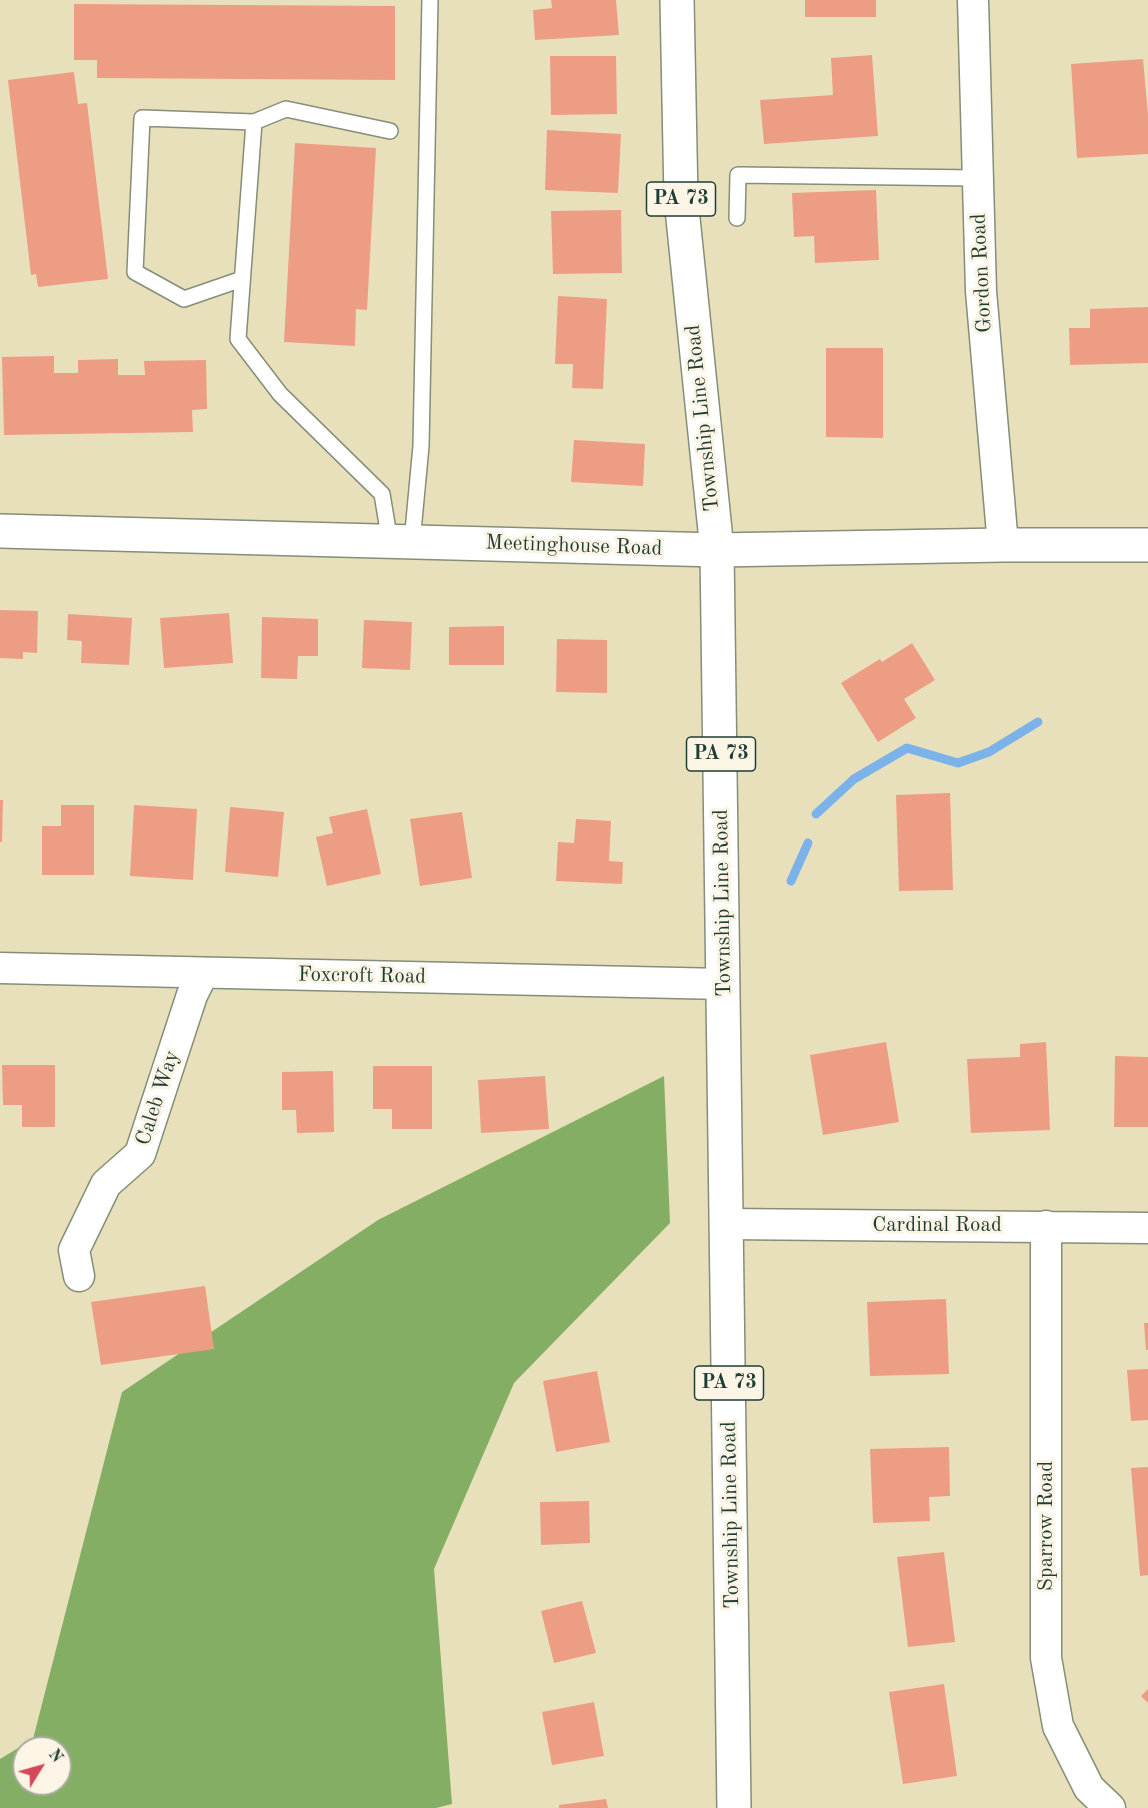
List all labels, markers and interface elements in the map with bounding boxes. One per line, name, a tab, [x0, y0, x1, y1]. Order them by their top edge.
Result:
road number: PA 73	[646, 182, 716, 216]
street label: Gordon Road	[966, 213, 998, 333]
street label: Township Line Road	[681, 323, 725, 513]
street label: Meetinghouse Road	[485, 530, 663, 562]
road number: PA 73	[686, 737, 756, 771]
street label: Township Line Road	[709, 809, 737, 997]
street label: Foxcroft Road	[298, 962, 426, 990]
street label: Caleb Way	[131, 1047, 185, 1149]
street label: Cardinal Road	[872, 1212, 1002, 1238]
road number: PA 73	[694, 1366, 764, 1400]
street label: Township Line Road	[717, 1421, 745, 1609]
street label: Sparrow Road	[1033, 1461, 1059, 1591]
north arrow	[12, 1736, 72, 1796]
text: N	[45, 1747, 65, 1766]

